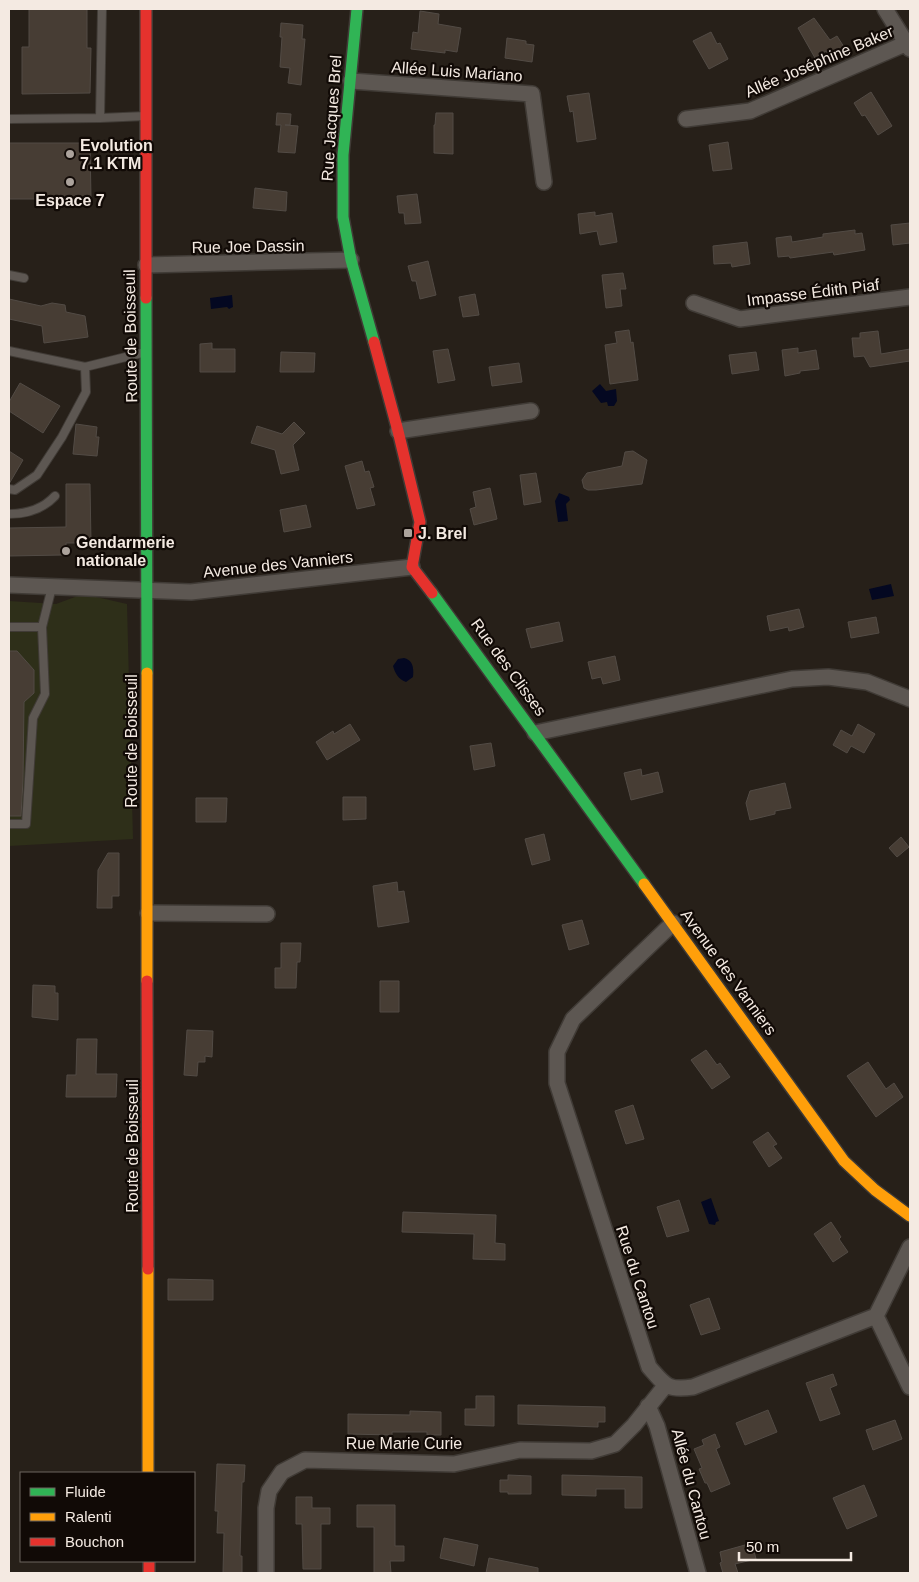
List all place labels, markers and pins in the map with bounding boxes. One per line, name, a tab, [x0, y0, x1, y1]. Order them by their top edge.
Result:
place label: Evolution 7.1 KTM	[80, 137, 153, 172]
marker: Evolution 7.1 KTM	[64, 148, 76, 160]
marker: Espace 7	[64, 176, 76, 188]
place label: Espace 7	[35, 192, 105, 209]
place label: J. Brel	[418, 525, 467, 542]
marker: J. Brel	[402, 527, 414, 539]
place label: Gendarmerie nationale	[76, 534, 175, 569]
marker: Gendarmerie nationale	[60, 545, 72, 557]

